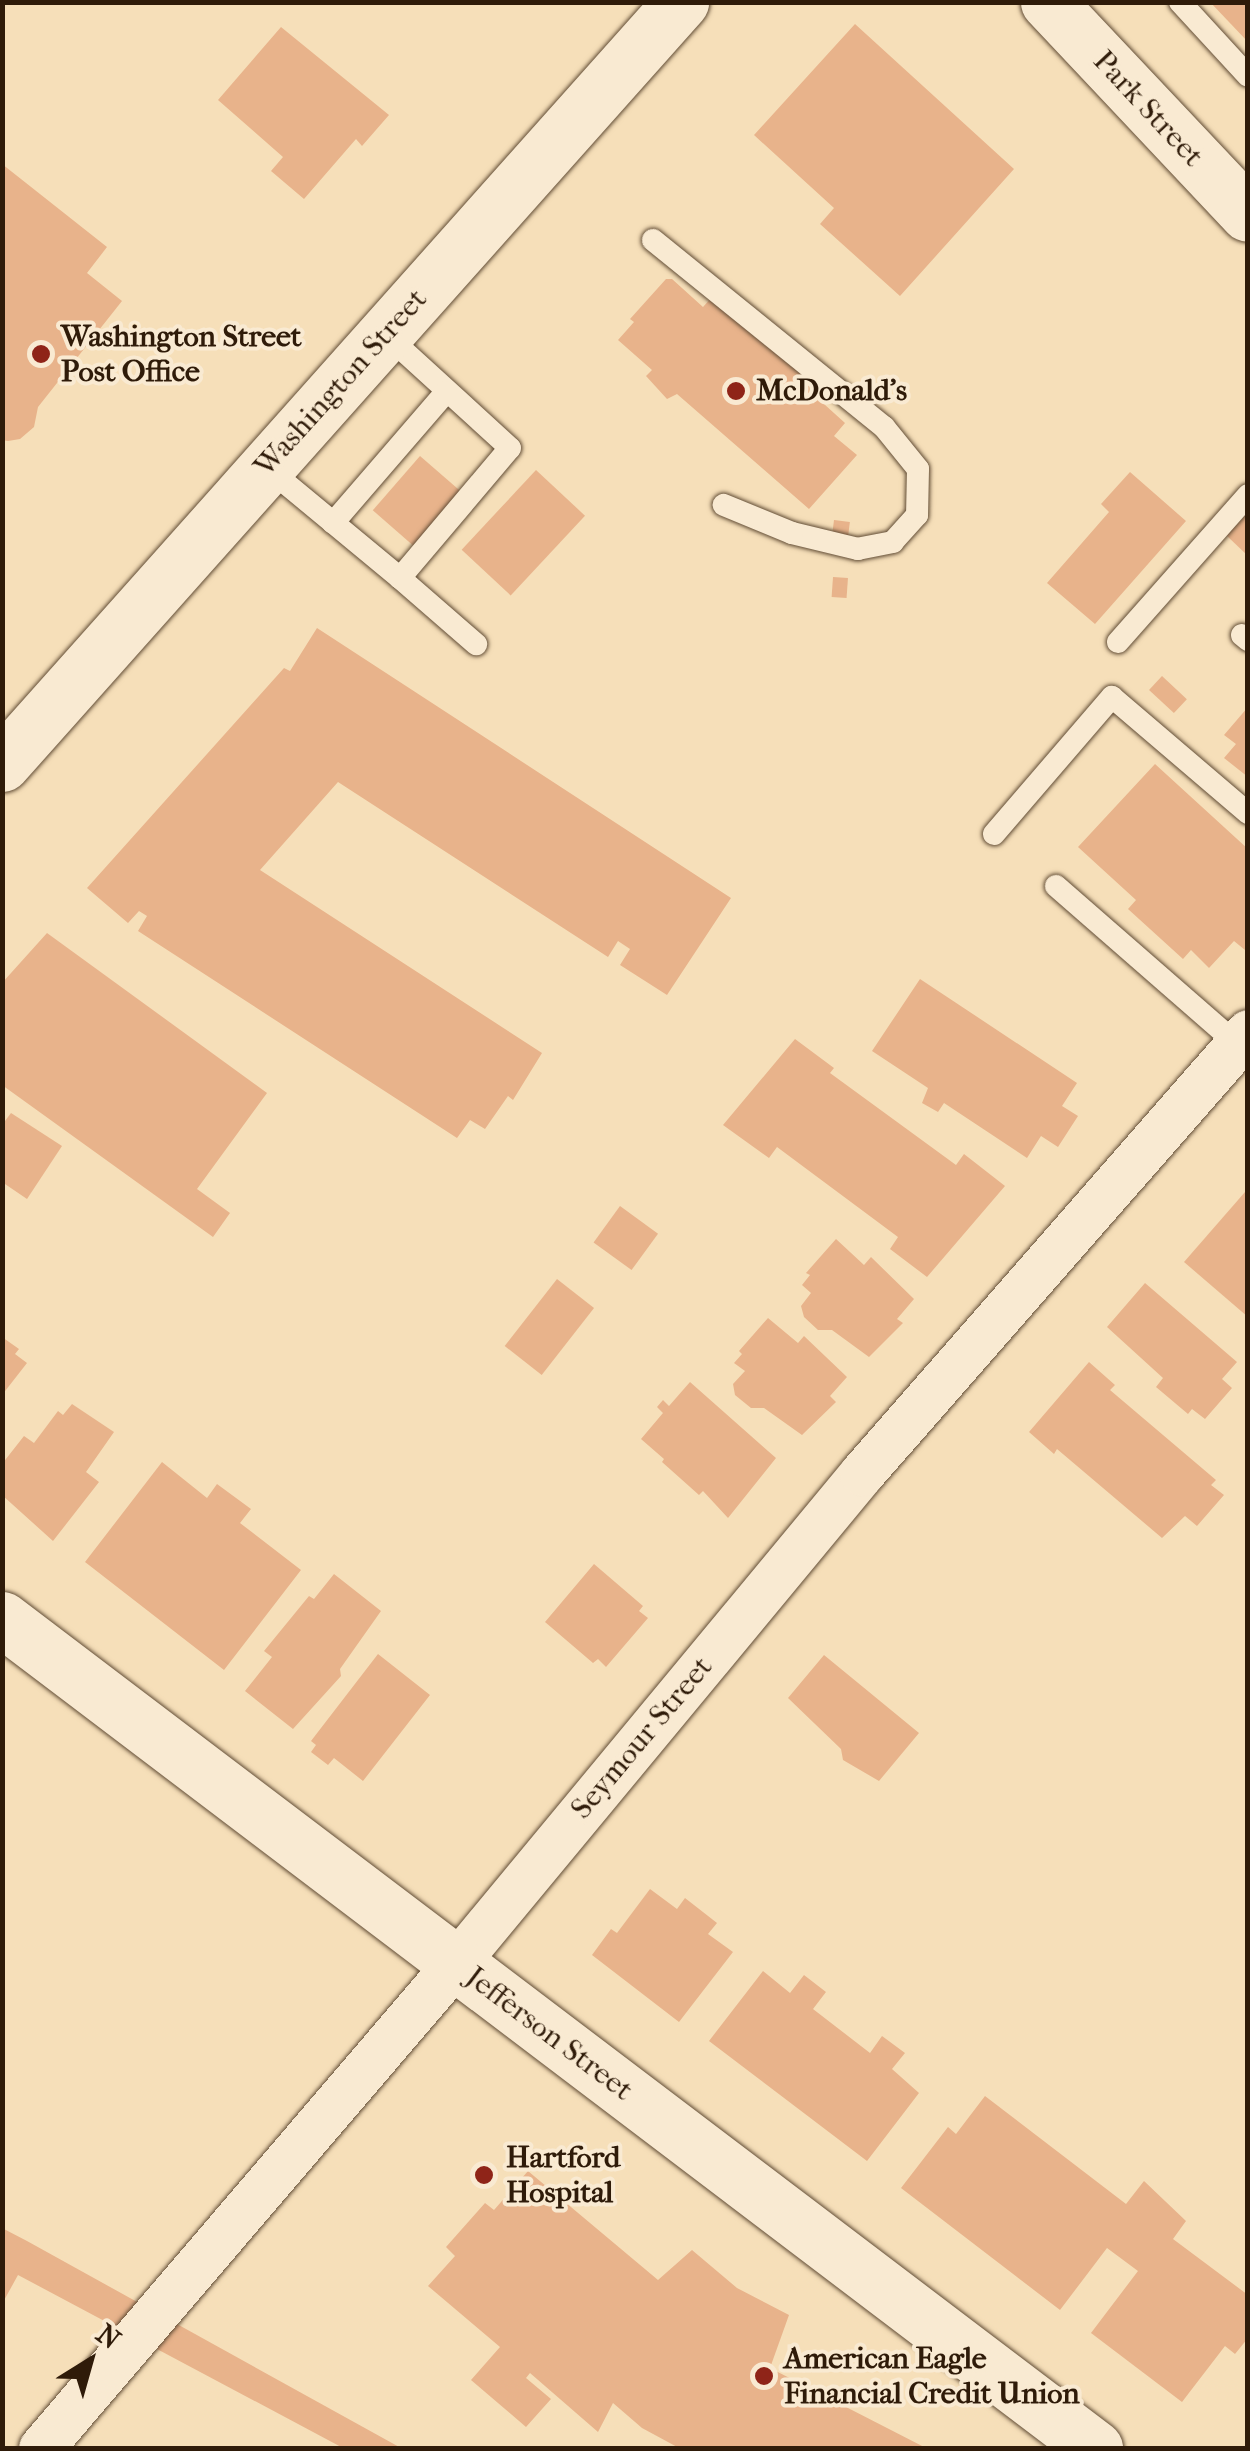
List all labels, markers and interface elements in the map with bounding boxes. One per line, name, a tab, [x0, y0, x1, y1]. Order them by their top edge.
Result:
street label: Park Street	[1085, 44, 1211, 174]
street label: Washington Street	[247, 282, 435, 484]
place label: Washington Street Post Office	[61, 319, 302, 390]
marker: Washington Street Post Office	[30, 343, 52, 365]
place label: McDonald's	[756, 373, 907, 409]
marker: McDonald's	[725, 380, 747, 402]
street label: Seymour Street	[564, 1650, 720, 1826]
street label: Jefferson Street	[458, 1959, 640, 2109]
place label: Hartford Hospital	[506, 2140, 620, 2210]
marker: Hartford Hospital	[471, 2162, 497, 2188]
north arrow	[40, 2311, 140, 2411]
text: N	[90, 2317, 127, 2356]
place label: American Eagle Financial Credit Union	[784, 2341, 1080, 2412]
marker: American Eagle Financial Credit Union	[753, 2365, 775, 2387]

